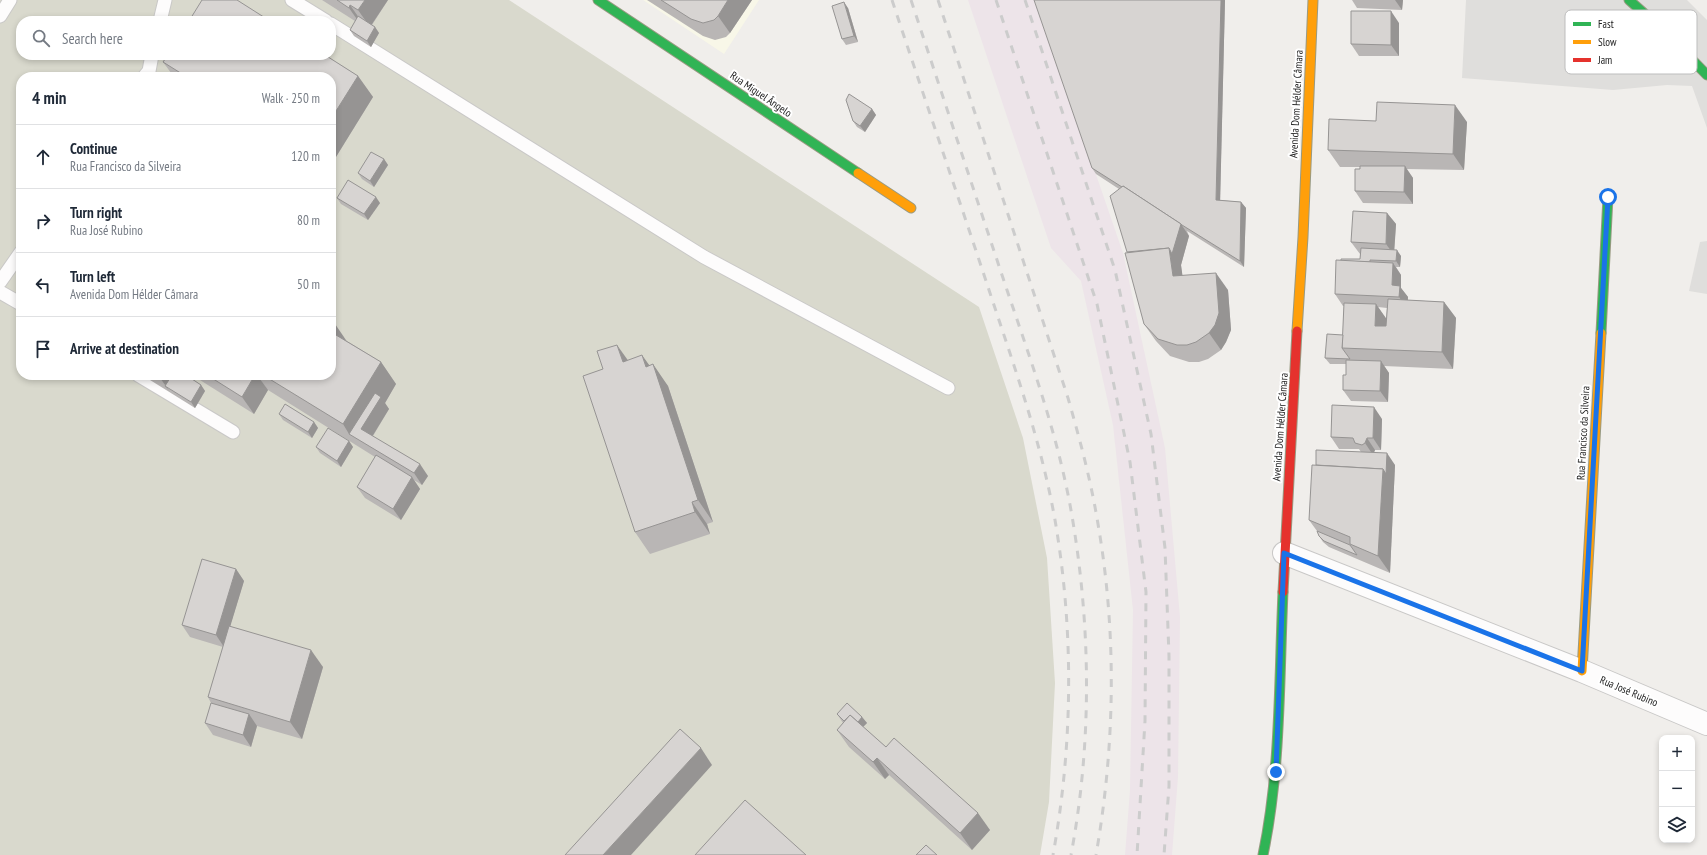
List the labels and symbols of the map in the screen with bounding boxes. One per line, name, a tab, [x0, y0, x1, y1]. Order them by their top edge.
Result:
legend	[1565, 10, 1697, 74]
text: Fast	[1598, 17, 1614, 31]
text: Slow	[1598, 35, 1617, 49]
street label: Avenida Dom Hélder Câmara	[1286, 49, 1306, 159]
text: Jam	[1597, 53, 1612, 67]
street label: Rua Miguel Ângelo	[727, 68, 795, 120]
route start	[1599, 188, 1617, 206]
street label: Avenida Dom Hélder Câmara	[1269, 372, 1291, 482]
street label: Rua Francisco da Silveira	[1574, 386, 1592, 480]
street label: Rua José Rubino	[1598, 673, 1660, 710]
route end	[1267, 763, 1285, 781]

